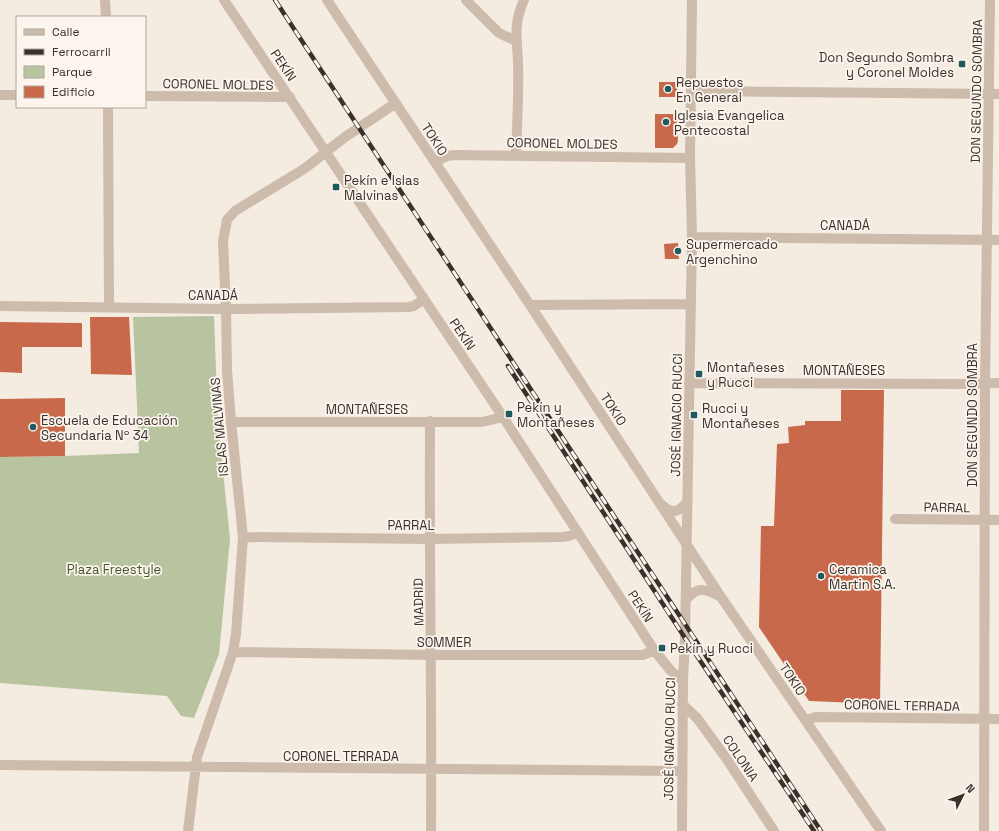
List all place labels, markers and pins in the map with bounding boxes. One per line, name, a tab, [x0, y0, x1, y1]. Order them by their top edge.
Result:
place label: Don Segundo Sombra y Coronel Moldes	[819, 49, 955, 81]
marker: Don Segundo Sombra y Coronel Moldes	[957, 59, 967, 69]
place label: Repuestos En General	[676, 74, 743, 106]
marker: Repuestos En General	[663, 84, 673, 94]
place label: Iglesia Evangelica Pentecostal	[674, 107, 785, 139]
marker: Iglesia Evangelica Pentecostal	[661, 117, 671, 127]
place label: Pekín e Islas Malvinas	[344, 172, 419, 204]
marker: Pekín e Islas Malvinas	[331, 182, 341, 192]
place label: Supermercado Argenchino	[686, 236, 778, 268]
marker: Supermercado Argenchino	[673, 246, 683, 256]
place label: Montañeses y Rucci	[707, 359, 785, 391]
marker: Montañeses y Rucci	[694, 369, 704, 379]
place label: Pekín y Montañeses	[517, 399, 595, 431]
place label: Rucci y Montañeses	[702, 400, 780, 432]
marker: Pekín y Montañeses	[504, 409, 514, 419]
marker: Rucci y Montañeses	[689, 410, 699, 420]
place label: Escuela de Educación Secundaria Nº 34	[41, 412, 178, 444]
marker: Escuela de Educación Secundaria Nº 34	[28, 422, 38, 432]
place label: Ceramica Martin S.A.	[829, 561, 896, 593]
marker: Ceramica Martin S.A.	[816, 571, 826, 581]
place label: Pekín y Rucci	[670, 640, 753, 657]
marker: Pekín y Rucci	[657, 643, 667, 653]

